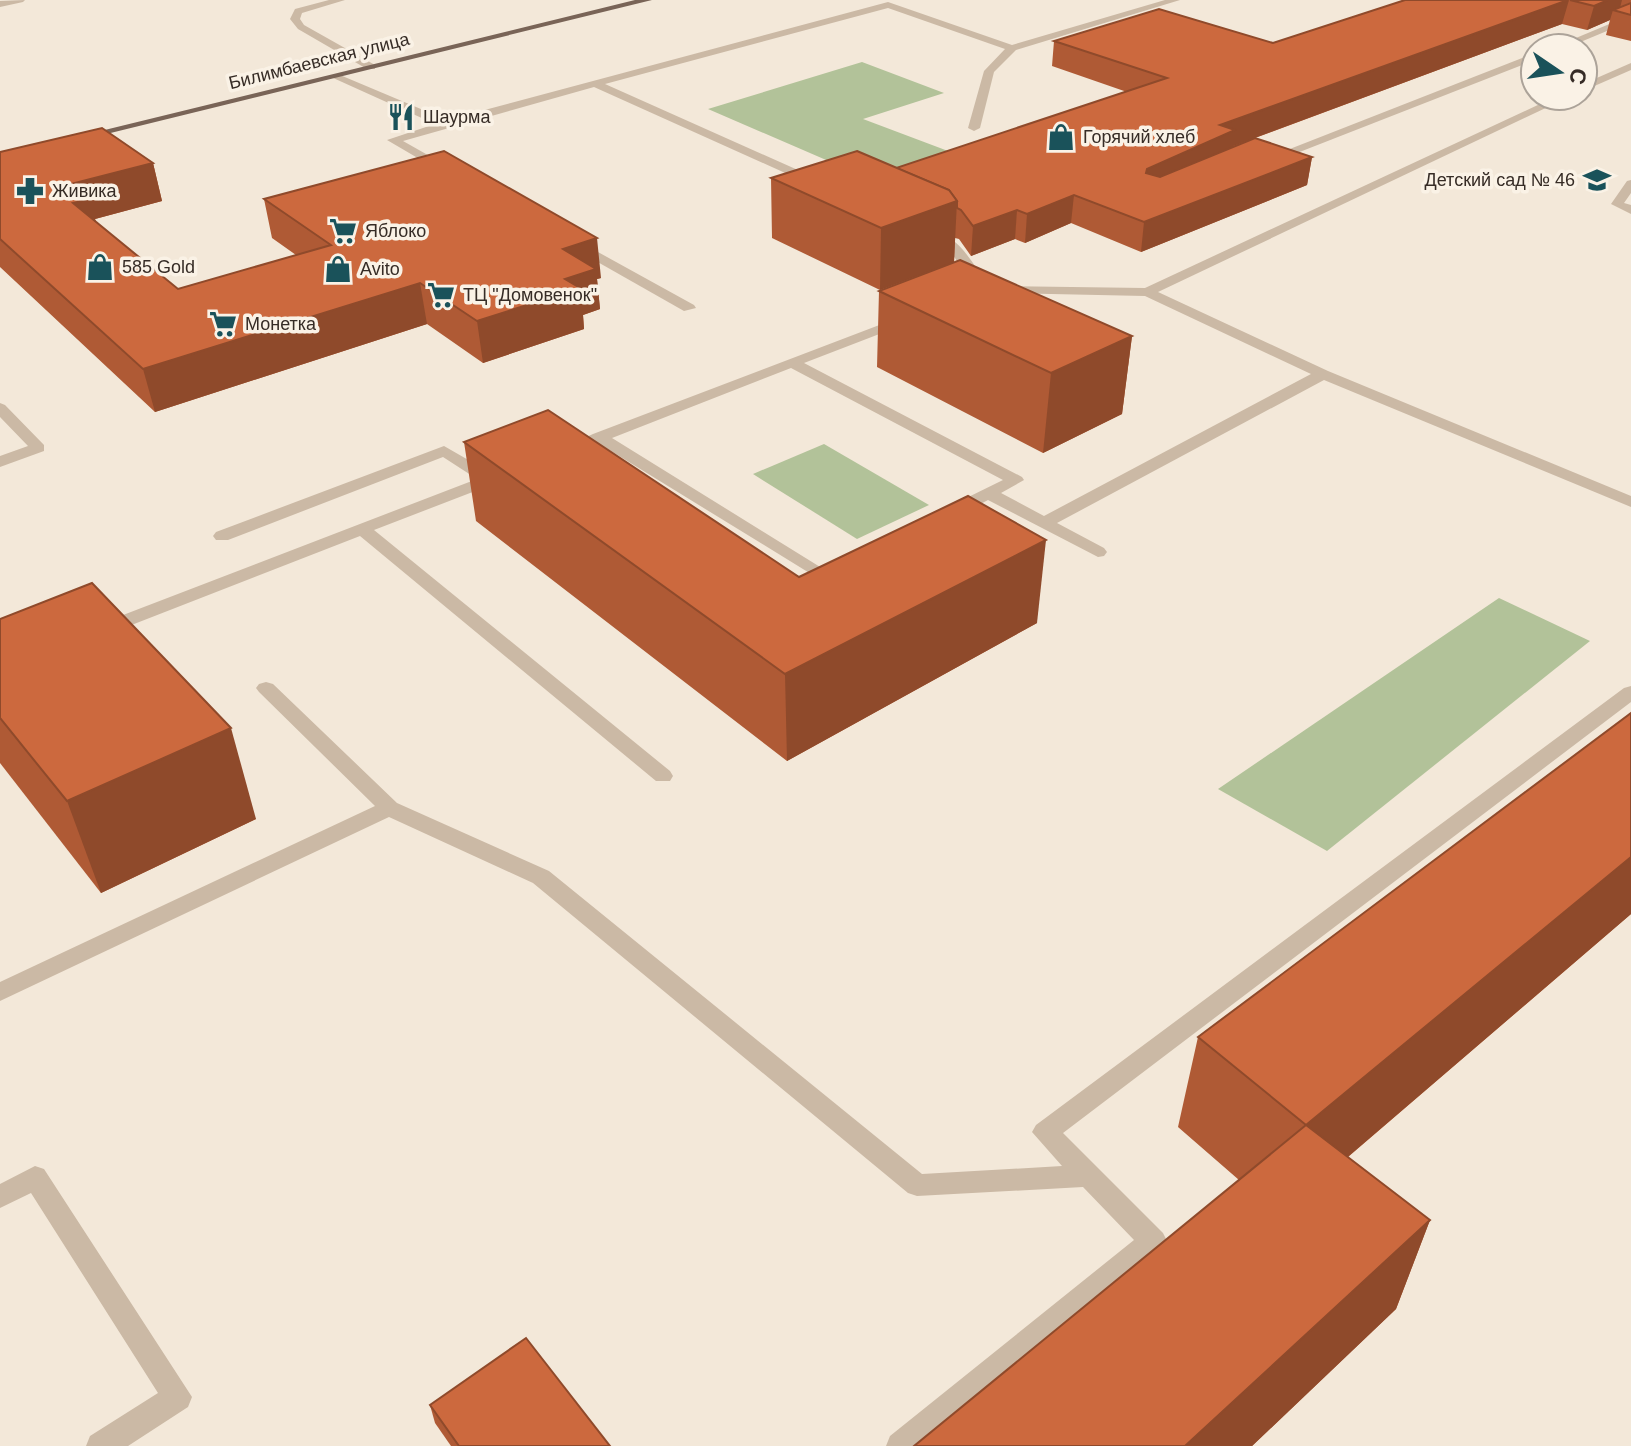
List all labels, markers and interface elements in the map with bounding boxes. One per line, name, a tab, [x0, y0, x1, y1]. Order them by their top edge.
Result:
street label: Билимбаевская улица	[227, 29, 412, 93]
north arrow	[1519, 32, 1599, 112]
text: С	[1564, 66, 1592, 87]
restaurant icon: Шаурма	[386, 102, 416, 132]
place label: Шаурма	[423, 107, 491, 127]
shop icon: Горячий хлеб	[1046, 122, 1076, 152]
place label: Горячий хлеб	[1083, 127, 1195, 147]
school or university icon: Детский сад № 46	[1582, 165, 1612, 195]
place label: Детский сад № 46	[1425, 170, 1575, 190]
pharmacy icon: Живика	[15, 176, 45, 206]
place label: Живика	[52, 181, 118, 201]
supermarket icon: Яблоко	[328, 216, 358, 246]
place label: Яблоко	[365, 221, 426, 241]
shop icon: 585 Gold	[85, 252, 115, 282]
shop icon: Avito	[323, 254, 353, 284]
place label: 585 Gold	[122, 257, 195, 277]
place label: Avito	[360, 259, 400, 279]
supermarket icon: ТЦ "Домовенок"	[426, 280, 456, 310]
place label: ТЦ "Домовенок"	[463, 285, 597, 305]
supermarket icon: Монетка	[208, 309, 238, 339]
place label: Монетка	[245, 314, 317, 334]

